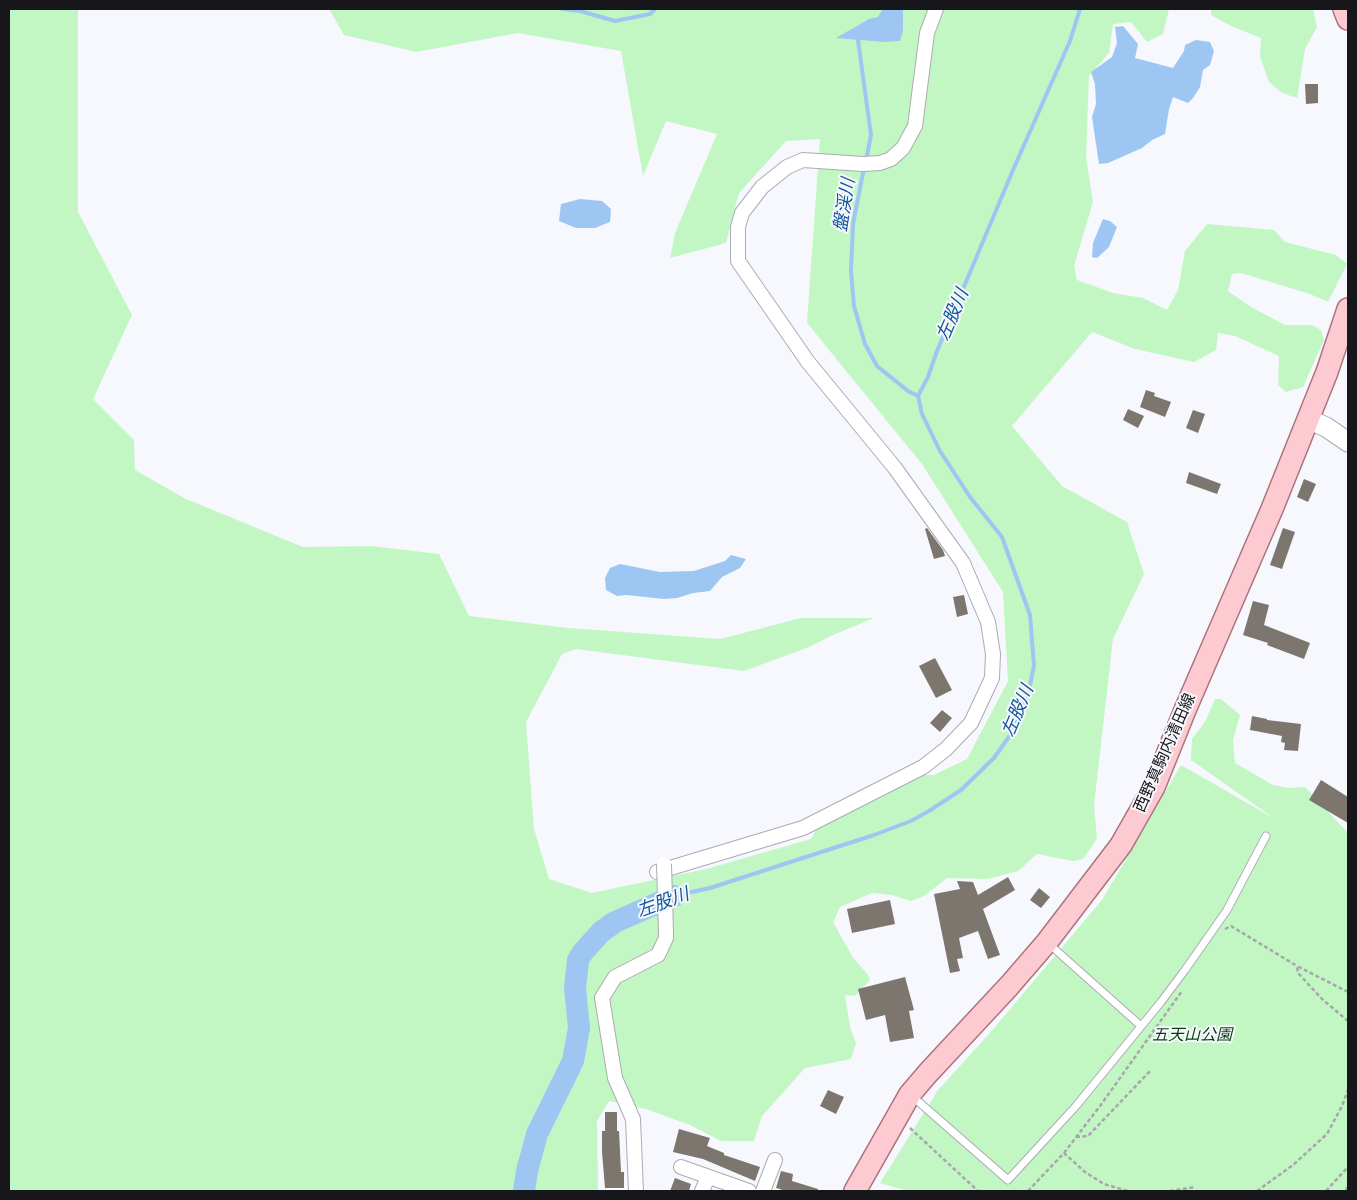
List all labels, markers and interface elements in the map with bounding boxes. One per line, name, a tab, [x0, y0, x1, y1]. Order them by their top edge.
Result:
water label: 盤渓川	[830, 177, 860, 233]
water label: 左股川	[933, 286, 973, 344]
water label: 左股川	[998, 682, 1038, 740]
street label: 西野真駒内清田線	[1130, 691, 1200, 815]
water label: 左股川	[634, 884, 692, 922]
park label: 五天山公園	[1152, 1025, 1232, 1045]

